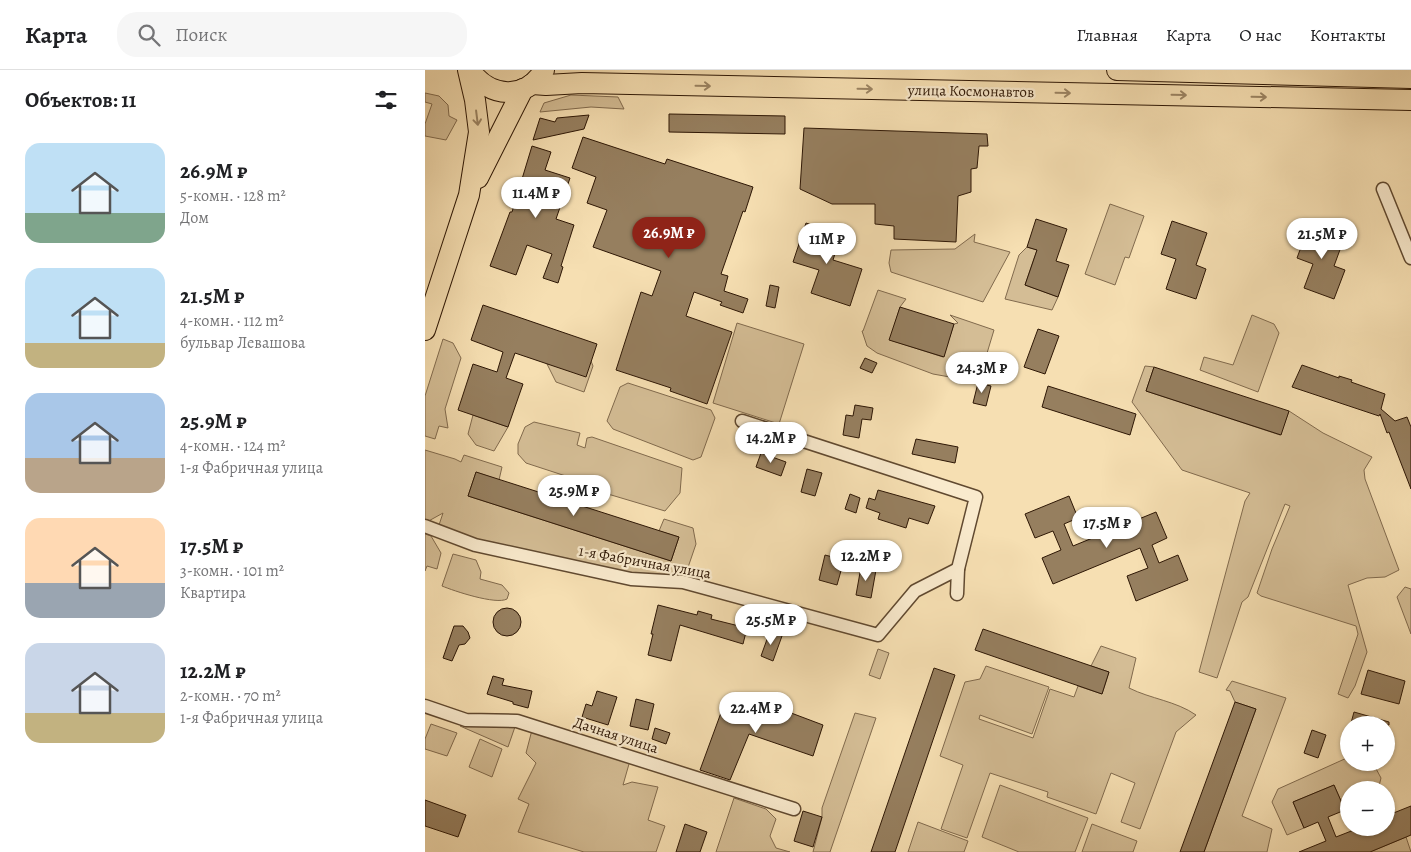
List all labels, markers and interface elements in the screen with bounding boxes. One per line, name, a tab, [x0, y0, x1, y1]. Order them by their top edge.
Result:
search box	[117, 12, 467, 57]
text: Карта	[25, 19, 87, 51]
icon: search	[135, 21, 163, 49]
text: Поиск	[175, 22, 227, 48]
text: Главная	[1077, 23, 1138, 47]
text: Карта	[1166, 23, 1211, 47]
text: О нас	[1239, 23, 1282, 47]
text: Контакты	[1310, 23, 1386, 47]
street label: улица Космонавтов	[907, 80, 1034, 102]
one-way arrow	[695, 81, 711, 90]
one-way arrow	[857, 84, 873, 94]
text: Объектов: 11	[25, 86, 136, 114]
icon: filters	[372, 86, 400, 114]
one-way arrow	[1054, 88, 1070, 98]
one-way arrow	[1170, 90, 1186, 100]
one-way arrow	[1250, 92, 1267, 102]
one-way arrow	[472, 110, 482, 126]
text: 26.9M ₽	[180, 157, 247, 185]
icon: home	[65, 163, 125, 223]
pin: 11.4M ₽	[490, 176, 582, 219]
text: 11.4M ₽	[512, 182, 560, 204]
text: 5-комн. · 128 m²	[180, 185, 286, 207]
text: Дом	[180, 207, 209, 229]
pin: 26.9M ₽	[623, 216, 715, 259]
pin: 21.5M ₽	[1276, 218, 1368, 260]
text: 26.9M ₽	[643, 222, 695, 244]
pin: 11M ₽	[792, 222, 862, 265]
text: 21.5M ₽	[1297, 223, 1347, 245]
text: 11M ₽	[809, 228, 845, 250]
text: 21.5M ₽	[180, 282, 244, 310]
icon: home	[65, 288, 125, 348]
text: 4-комн. · 112 m²	[180, 310, 284, 332]
text: бульвар Левашова	[180, 332, 305, 354]
pin: 24.3M ₽	[936, 352, 1028, 394]
text: 24.3M ₽	[957, 357, 1007, 379]
text: 25.9M ₽	[180, 407, 247, 435]
icon: home	[65, 413, 125, 473]
pin: 14.2M ₽	[725, 422, 817, 464]
text: 14.2M ₽	[746, 427, 796, 449]
text: 4-комн. · 124 m²	[180, 435, 286, 457]
text: 1-я Фабричная улица	[180, 457, 323, 479]
pin: 25.9M ₽	[528, 474, 620, 517]
text: 25.9M ₽	[549, 480, 599, 502]
pin: 17.5M ₽	[1061, 506, 1153, 549]
text: 17.5M ₽	[1083, 512, 1131, 534]
text: 17.5M ₽	[180, 532, 243, 560]
icon: home	[65, 538, 125, 598]
pin: 12.2M ₽	[820, 540, 912, 582]
street label: 1-я Фабричная улица	[577, 541, 713, 584]
text: 12.2M ₽	[841, 545, 891, 567]
text: 3-комн. · 101 m²	[180, 560, 284, 582]
text: Квартира	[180, 582, 246, 604]
pin: 25.5M ₽	[725, 604, 817, 646]
text: 25.5M ₽	[746, 609, 796, 631]
text: 12.2M ₽	[180, 657, 246, 685]
icon: home	[65, 663, 125, 723]
text: 2-комн. · 70 m²	[180, 685, 281, 707]
pin: 22.4M ₽	[710, 692, 802, 734]
text: 22.4M ₽	[730, 697, 782, 719]
text: 1-я Фабричная улица	[180, 707, 323, 729]
street label: Дачная улица	[571, 712, 661, 758]
map controls	[1340, 716, 1395, 836]
button: +	[1340, 716, 1395, 771]
button: −	[1340, 781, 1395, 836]

